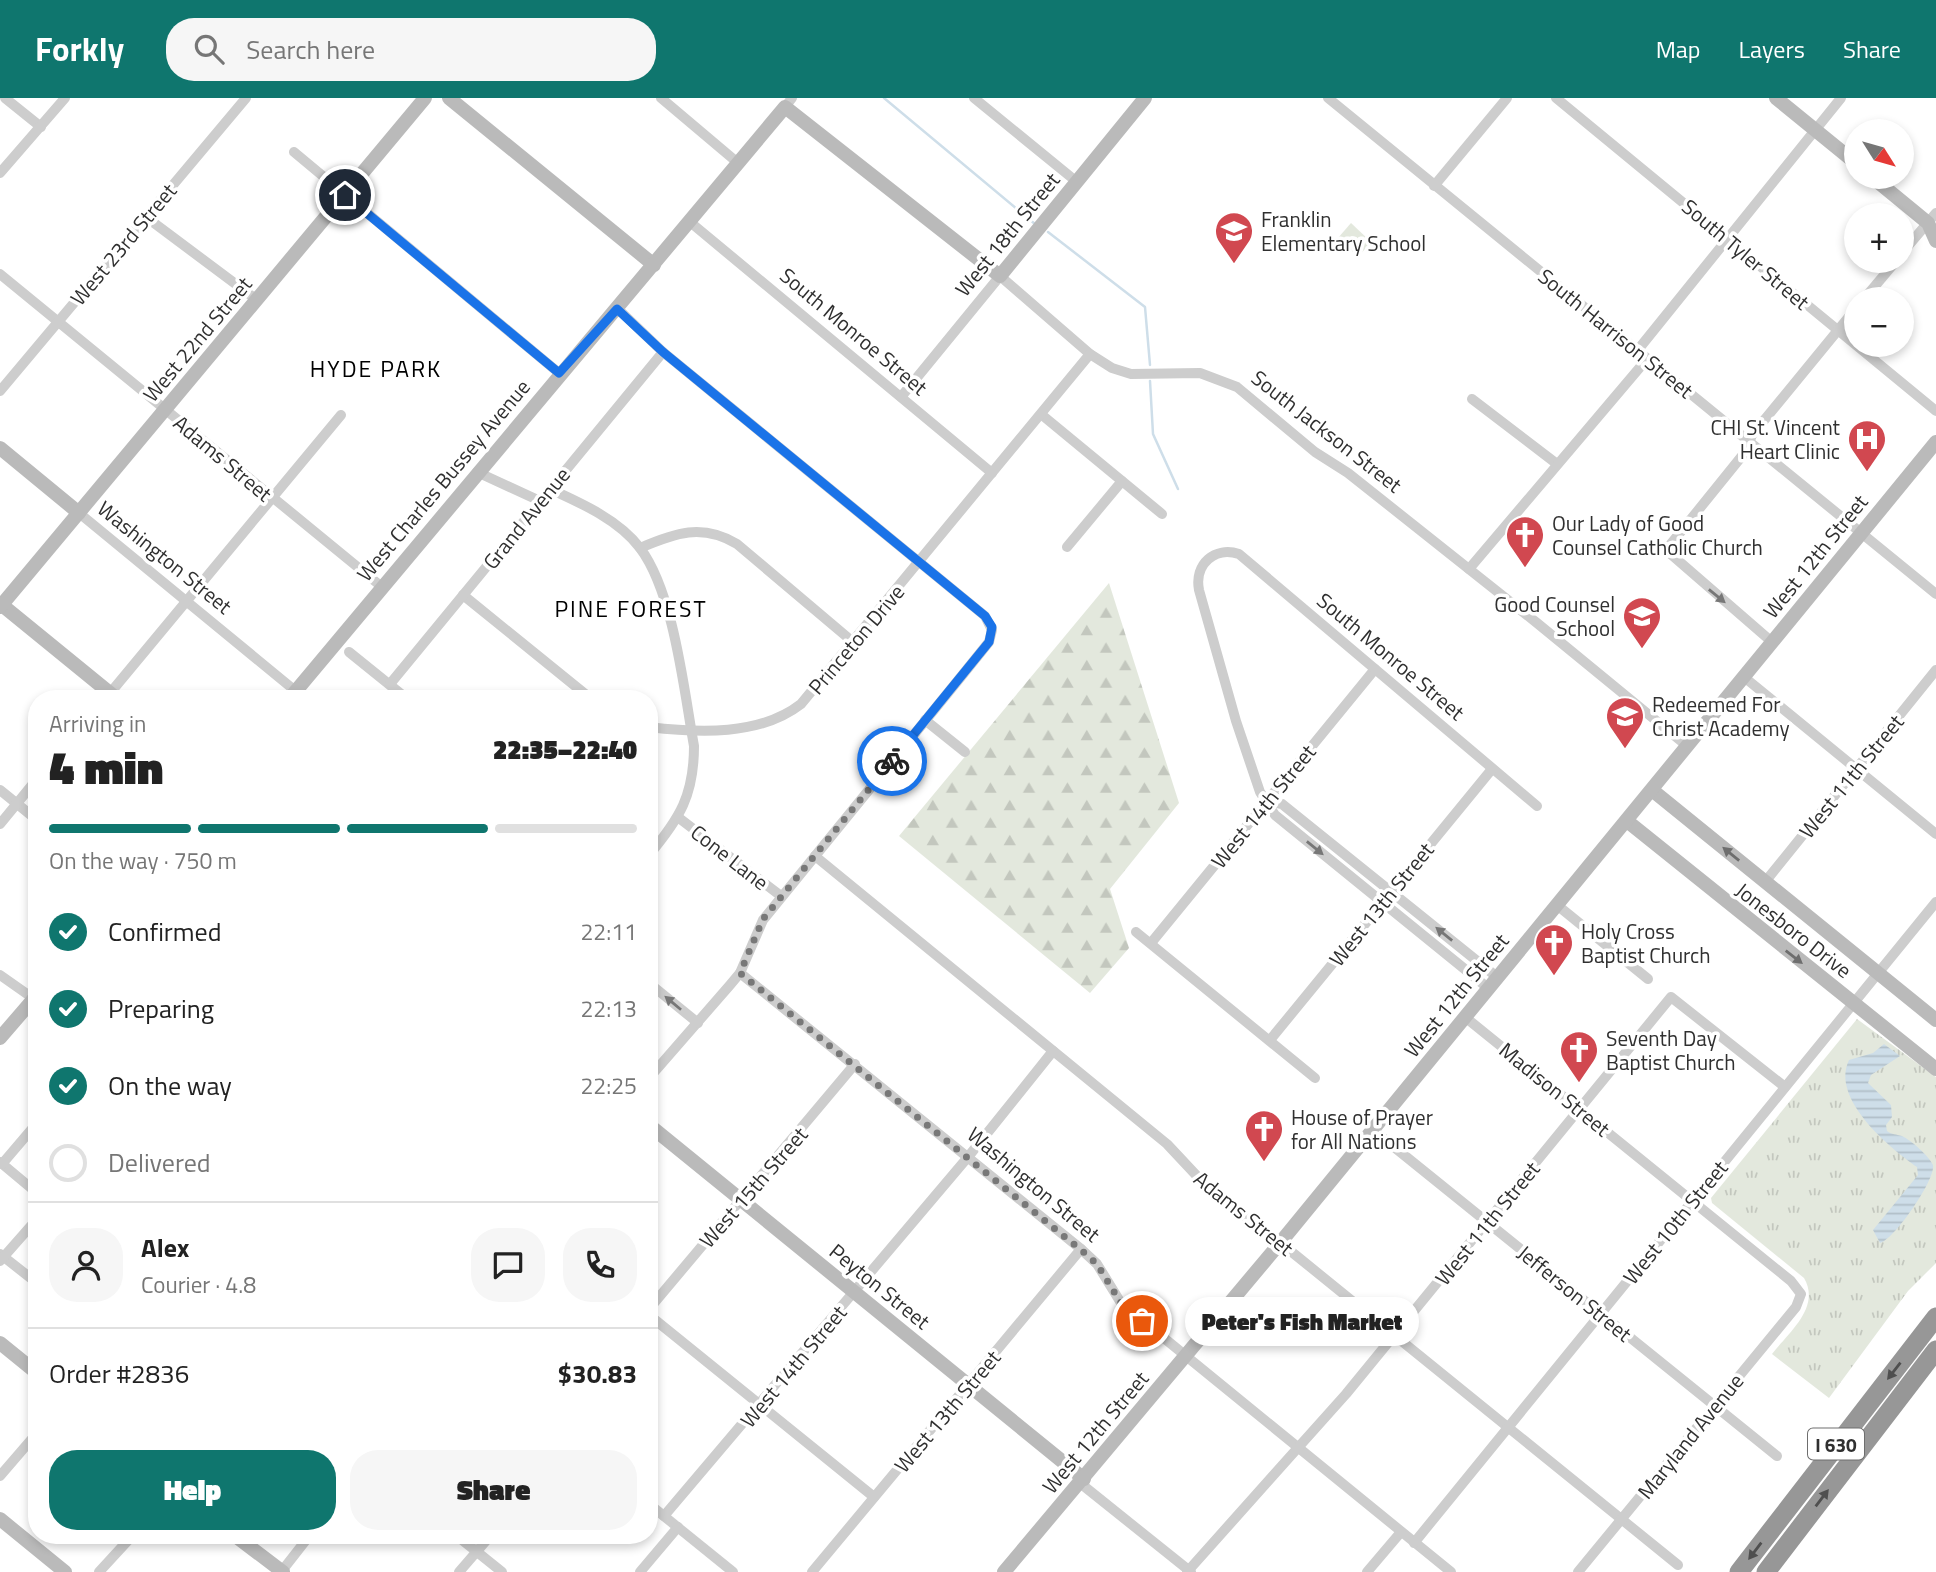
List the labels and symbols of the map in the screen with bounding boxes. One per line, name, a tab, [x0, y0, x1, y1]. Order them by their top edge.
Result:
north arrow	[1844, 119, 1914, 189]
pin	[315, 165, 375, 225]
street label: West 18th Street	[947, 165, 1067, 303]
street label: West 23rd Street	[62, 175, 184, 312]
street label: South Tyler Street	[1675, 191, 1817, 317]
place label: Franklin Elementary School	[1261, 203, 1426, 259]
school or university icon: Franklin Elementary School	[1213, 210, 1255, 265]
street label: South Monroe Street	[773, 260, 935, 403]
street label: South Harrison Street	[1531, 260, 1701, 406]
street label: West 22nd Street	[135, 269, 260, 409]
district label: HYDE PARK	[310, 351, 442, 386]
street label: South Jackson Street	[1245, 362, 1410, 501]
street label: West Charles Bussey Avenue	[349, 372, 537, 588]
street label: Adams Street	[167, 407, 280, 509]
place label: CHI St. Vincent Heart Clinic	[1711, 411, 1841, 467]
hospital icon: CHI St. Vincent Heart Clinic	[1846, 418, 1888, 473]
street label: Grand Avenue	[475, 460, 577, 576]
street label: West 12th Street	[1755, 487, 1875, 625]
street label: Washington Street	[91, 493, 240, 622]
place label: Our Lady of Good Counsel Catholic Church	[1552, 507, 1763, 563]
church icon: Our Lady of Good Counsel Catholic Church	[1504, 514, 1546, 569]
street label: Princeton Drive	[800, 577, 912, 701]
street label: South Monroe Street	[1310, 585, 1472, 728]
place label: Good Counsel School	[1494, 588, 1615, 644]
one-way arrow	[1708, 588, 1725, 603]
district label: PINE FOREST	[554, 591, 708, 626]
school or university icon: Good Counsel School	[1621, 595, 1663, 650]
place label: Redeemed For Christ Academy	[1652, 688, 1790, 744]
school or university icon: Redeemed For Christ Academy	[1604, 695, 1646, 750]
street label: West 11th Street	[1791, 707, 1911, 845]
courier	[857, 726, 927, 796]
street label: West 14th Street	[1203, 737, 1323, 875]
street label: Cone Lane	[684, 816, 776, 898]
street label: West 13th Street	[1321, 835, 1441, 973]
one-way arrow	[1307, 840, 1324, 855]
one-way arrow	[1722, 847, 1739, 862]
street label: Jonesboro Drive	[1729, 874, 1859, 986]
place label: Holy Cross Baptist Church	[1581, 915, 1711, 971]
church icon: Holy Cross Baptist Church	[1533, 922, 1575, 977]
street label: West 12th Street	[1396, 926, 1516, 1064]
one-way arrow	[1435, 927, 1453, 942]
one-way arrow	[1785, 949, 1803, 963]
one-way arrow	[665, 996, 682, 1011]
place label: Seventh Day Baptist Church	[1606, 1022, 1736, 1078]
church icon: Seventh Day Baptist Church	[1558, 1029, 1600, 1084]
street label: Madison Street	[1493, 1034, 1618, 1144]
place label: House of Prayer for All Nations	[1291, 1101, 1433, 1157]
church icon: House of Prayer for All Nations	[1243, 1108, 1285, 1163]
street label: West 15th Street	[691, 1119, 815, 1255]
street label: Washington Street	[961, 1119, 1108, 1250]
street label: West 10th Street	[1615, 1153, 1735, 1291]
street label: West 11th Street	[1427, 1154, 1547, 1292]
street label: Adams Street	[1187, 1163, 1301, 1264]
street label: Peyton Street	[823, 1235, 938, 1337]
street label: Jefferson Street	[1511, 1237, 1640, 1350]
pin	[1112, 1291, 1172, 1351]
callout: Peter's Fish Market	[1184, 1296, 1418, 1346]
street label: West 14th Street	[732, 1297, 854, 1434]
street label: West 13th Street	[886, 1342, 1008, 1479]
one-way arrow	[1886, 1361, 1901, 1379]
street label: West 12th Street	[1034, 1363, 1156, 1500]
street label: Maryland Avenue	[1629, 1366, 1751, 1506]
road number: I 630	[1808, 1428, 1864, 1460]
one-way arrow	[1815, 1489, 1829, 1507]
one-way arrow	[1748, 1542, 1762, 1560]

